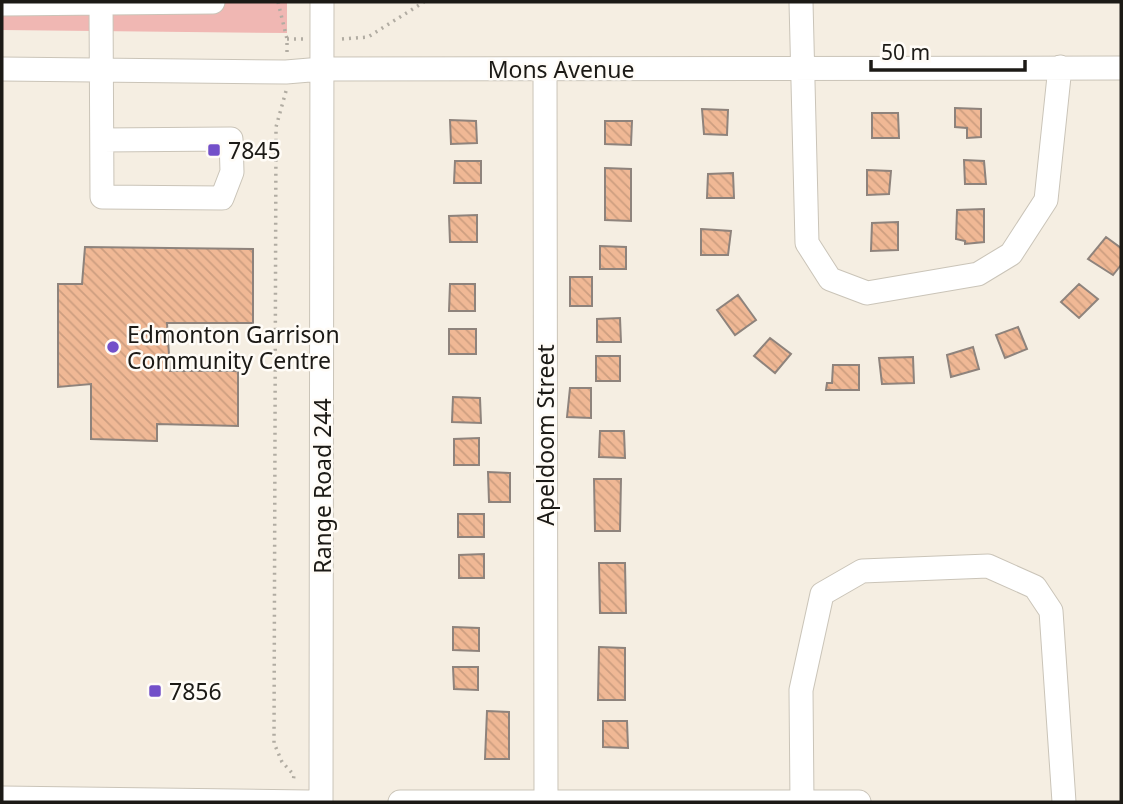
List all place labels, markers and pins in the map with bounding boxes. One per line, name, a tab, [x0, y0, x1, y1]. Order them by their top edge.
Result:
place label: 7845	[228, 134, 281, 166]
marker: 7845	[206, 142, 222, 158]
place label: Edmonton Garrison Community Centre	[127, 318, 340, 376]
marker: Edmonton Garrison Community Centre	[105, 339, 121, 355]
place label: 7856	[169, 675, 222, 707]
marker: 7856	[147, 683, 163, 699]

